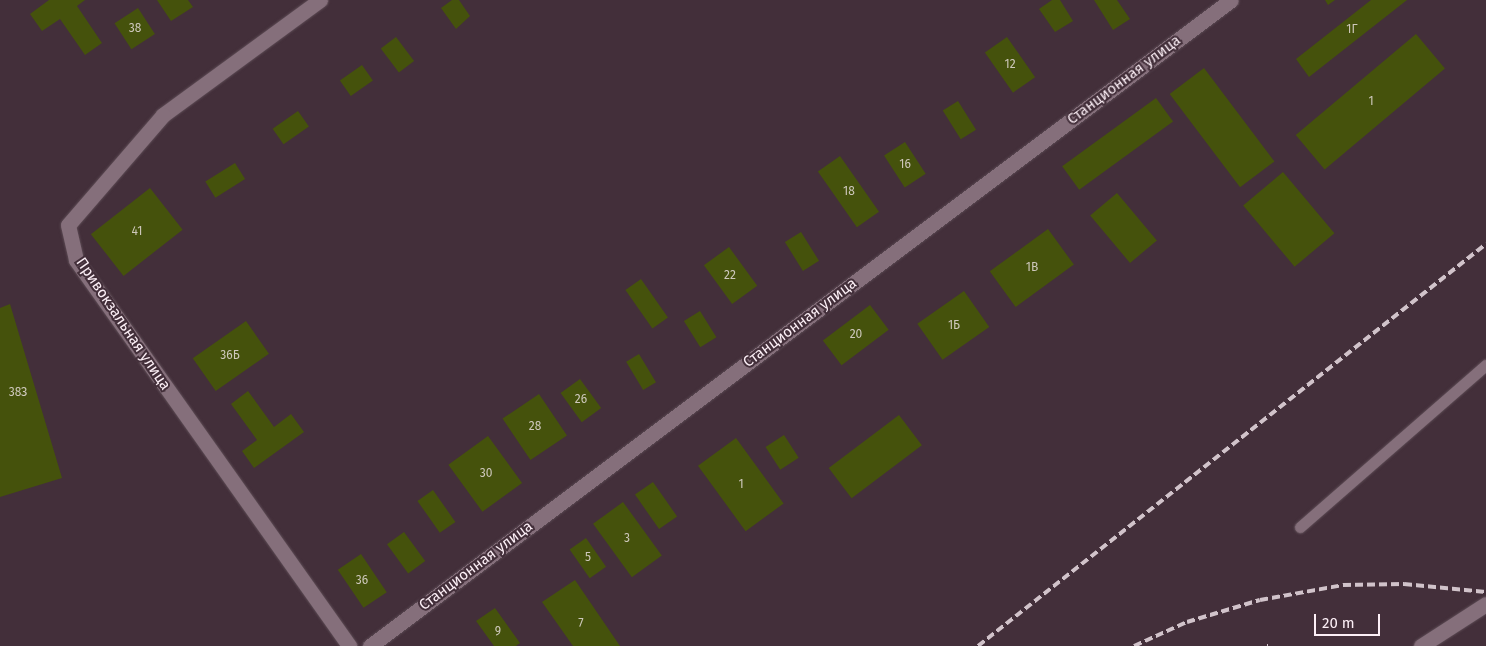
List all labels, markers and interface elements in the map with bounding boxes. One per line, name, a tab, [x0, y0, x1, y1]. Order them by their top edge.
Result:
house number: 38	[129, 22, 141, 36]
house number: 1Г	[1346, 23, 1358, 37]
street label: Станционная улица	[1064, 31, 1184, 129]
house number: 12	[1004, 58, 1016, 72]
house number: 1	[1368, 95, 1374, 109]
house number: 16	[899, 158, 911, 172]
house number: 18	[843, 185, 855, 199]
house number: 41	[132, 225, 142, 239]
street label: Привокзальная улица	[72, 254, 174, 394]
house number: 1В	[1026, 261, 1038, 275]
house number: 22	[724, 269, 736, 283]
street label: Станционная улица	[740, 274, 860, 372]
house number: 1Б	[948, 319, 960, 333]
house number: 20	[850, 328, 862, 342]
house number: 36Б	[220, 349, 240, 363]
house number: 38З	[9, 386, 27, 400]
house number: 26	[575, 393, 587, 407]
house number: 28	[529, 420, 541, 434]
house number: 30	[480, 467, 492, 481]
house number: 1	[738, 478, 744, 492]
street label: Станционная улица	[416, 517, 536, 615]
house number: 3	[624, 532, 630, 546]
house number: 5	[585, 551, 591, 565]
house number: 36	[356, 574, 368, 588]
scale bar	[1316, 604, 1382, 636]
text: 20 m	[1322, 614, 1355, 632]
house number: 7	[578, 617, 584, 631]
house number: 9	[495, 625, 501, 639]

